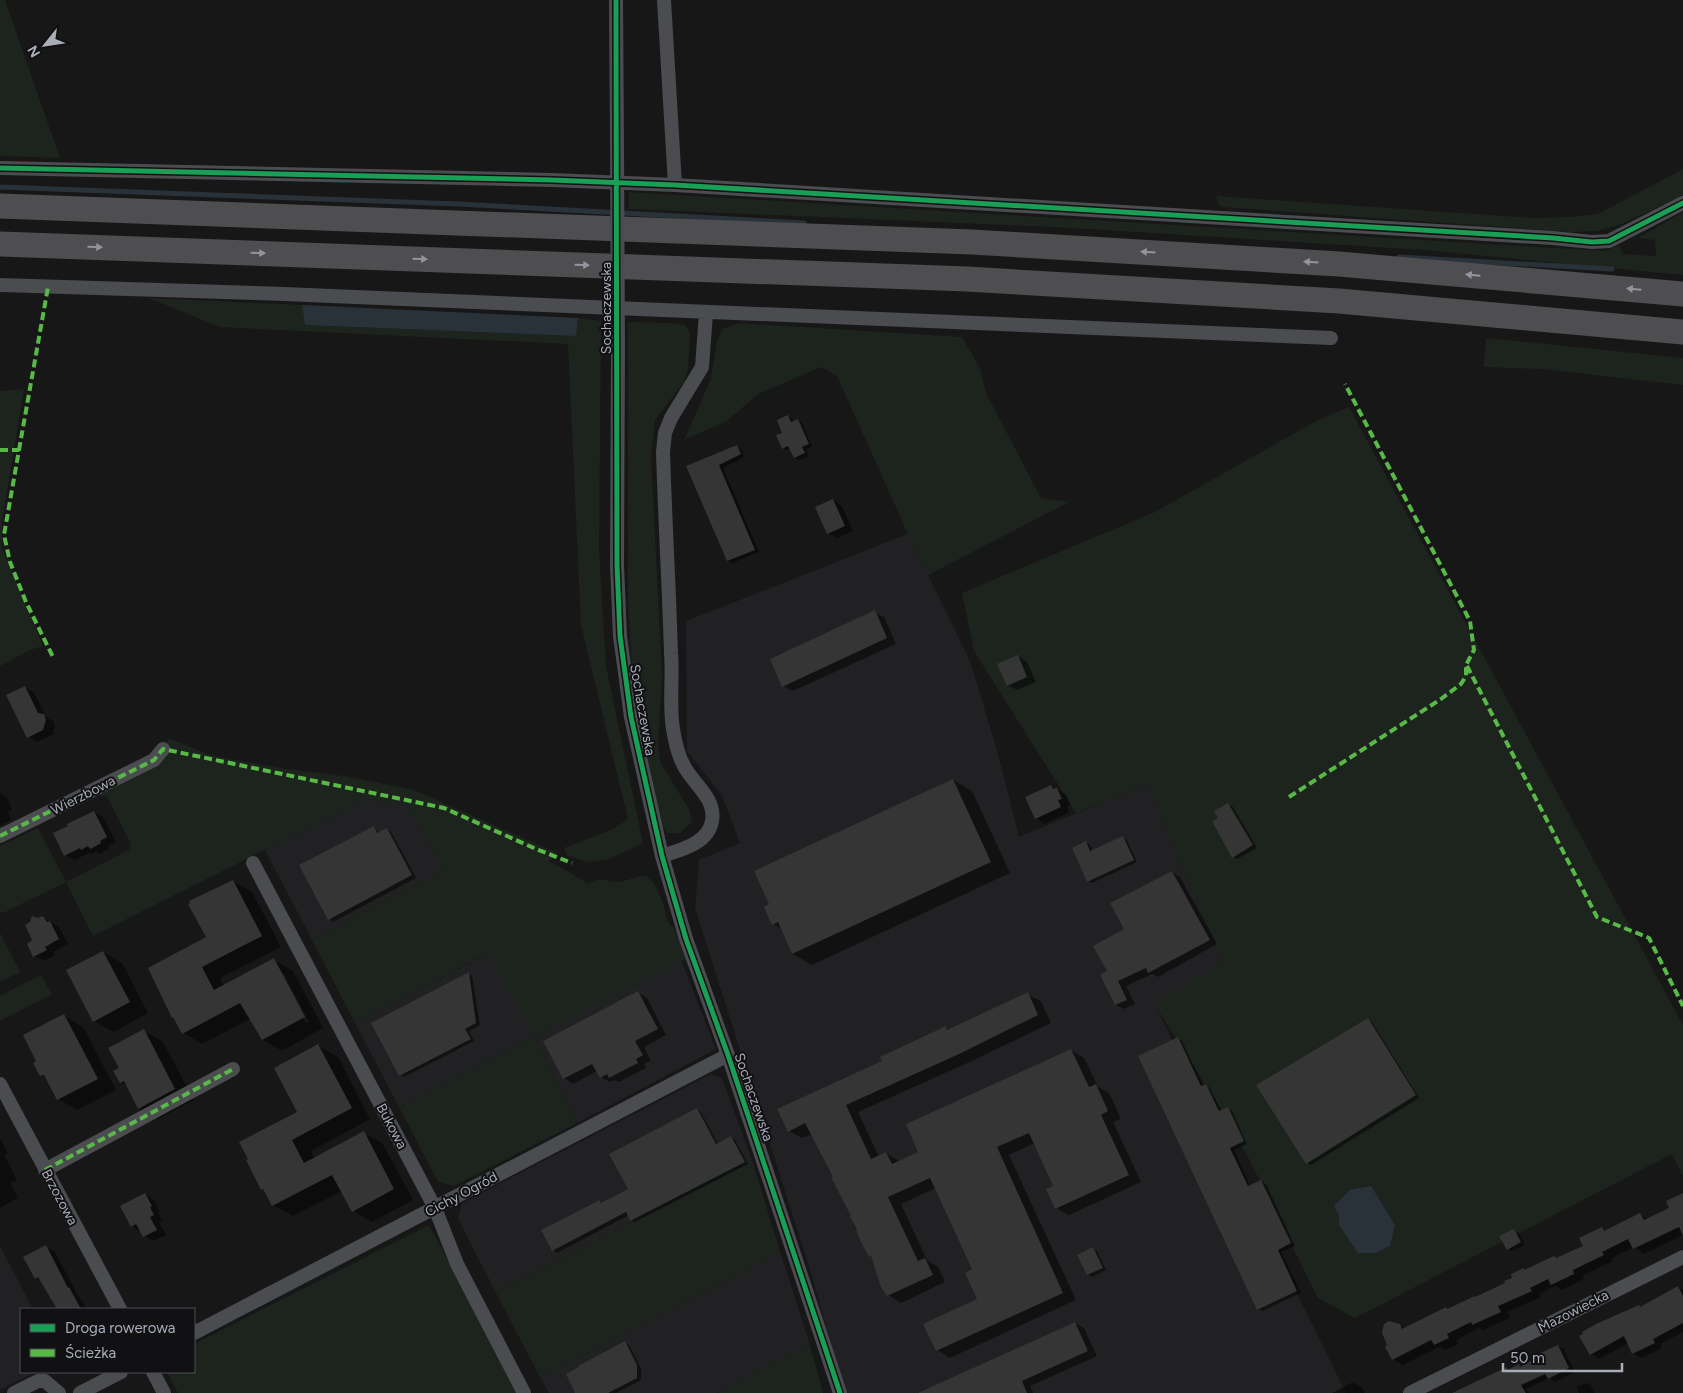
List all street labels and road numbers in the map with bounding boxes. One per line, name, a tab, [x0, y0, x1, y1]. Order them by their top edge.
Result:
street label: Sochaczewska	[598, 262, 615, 354]
street label: Sochaczewska	[626, 663, 659, 757]
street label: Wierzbowa	[48, 772, 118, 819]
street label: Sochaczewska	[730, 1051, 777, 1144]
street label: Bukowa	[373, 1101, 411, 1152]
street label: Brzozowa	[38, 1166, 81, 1228]
street label: Cichy Ogród	[422, 1168, 500, 1221]
street label: Mazowiecka	[1535, 1286, 1611, 1337]

